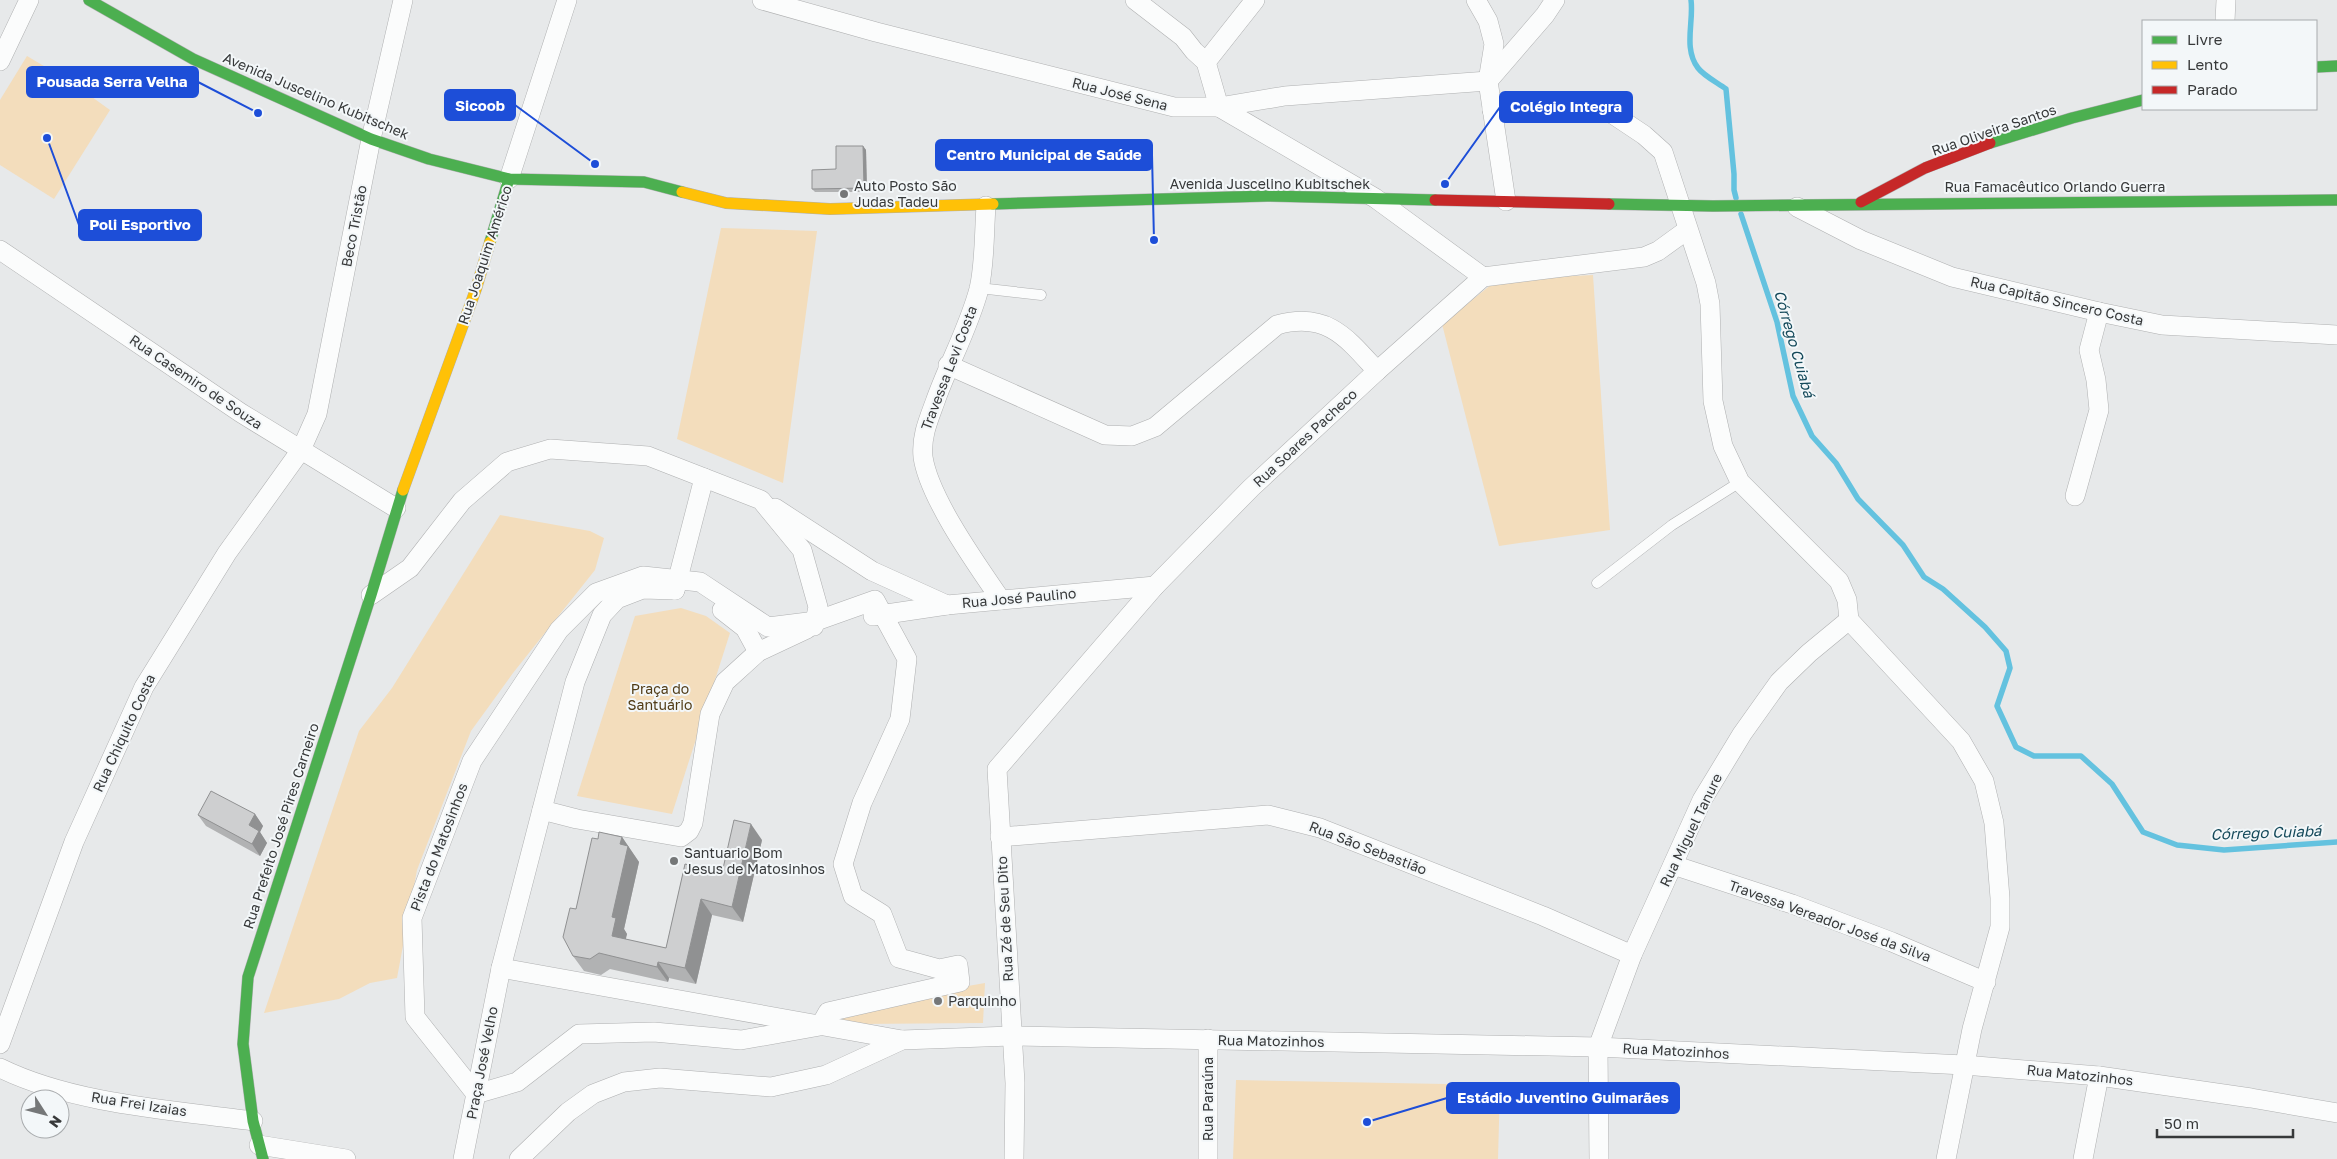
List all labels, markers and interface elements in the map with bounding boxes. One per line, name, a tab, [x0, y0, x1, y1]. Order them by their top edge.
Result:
legend	[2142, 20, 2317, 110]
text: Livre	[2187, 30, 2223, 48]
street label: Avenida Juscelino Kubitschek	[221, 49, 412, 143]
text: Lento	[2187, 55, 2228, 73]
callout: Pousada Serra Velha	[27, 67, 198, 97]
text: Pousada Serra Velha	[37, 72, 188, 90]
street label: Rua José Sena	[1071, 73, 1170, 114]
text: Parado	[2187, 80, 2238, 98]
callout: Sicoob	[445, 90, 515, 120]
callout: Colégio Integra	[1500, 92, 1632, 122]
text: Sicoob	[455, 96, 505, 114]
text: Colégio Integra	[1510, 97, 1622, 115]
street label: Rua Oliveira Santos	[1929, 100, 2058, 159]
callout: Centro Municipal de Saúde	[936, 140, 1152, 170]
text: Centro Municipal de Saúde	[946, 145, 1142, 163]
street label: Avenida Juscelino Kubitschek	[1170, 175, 1370, 192]
place label: Auto Posto São Judas Tadeu	[854, 177, 957, 210]
street label: Rua Famacêutico Orlando Guerra	[1945, 178, 2165, 195]
street label: Rua Joaquim Américo	[454, 183, 515, 326]
street label: Beco Tristão	[337, 184, 370, 268]
marker: Auto Posto São Judas Tadeu	[838, 188, 850, 200]
callout: Poli Esportivo	[79, 210, 201, 240]
text: Poli Esportivo	[89, 215, 191, 233]
street label: Rua Capitão Sincero Costa	[1969, 272, 2145, 329]
water label: Córrego Cuiabá	[1770, 288, 1819, 401]
street label: Travessa Levi Costa	[917, 303, 980, 432]
street label: Rua Casemiro de Souza	[127, 331, 266, 432]
street label: Rua Soares Pacheco	[1249, 385, 1360, 490]
street label: Rua José Paulino	[961, 584, 1077, 611]
street label: Rua Chiquito Costa	[89, 671, 158, 794]
park label: Praça do Santuário	[628, 680, 692, 713]
street label: Rua Prefeito José Pires Carneiro	[239, 721, 322, 931]
street label: Rua Miguel Tanure	[1656, 770, 1725, 889]
street label: Pista do Matosinhos	[406, 780, 471, 913]
street label: Rua São Sebastião	[1307, 817, 1429, 878]
water label: Córrego Cuiabá	[2210, 821, 2323, 844]
place label: Santuario Bom Jesus de Matosinhos	[684, 844, 825, 877]
marker: Santuario Bom Jesus de Matosinhos	[668, 855, 680, 867]
street label: Rua Zé de Seu Dito	[993, 856, 1016, 982]
street label: Travessa Vereador José da Silva	[1727, 876, 1934, 965]
place label: Parquinho	[948, 992, 1017, 1009]
marker: Parquinho	[932, 995, 944, 1007]
street label: Praça José Velho	[462, 1005, 501, 1121]
street label: Rua Matozinhos	[1217, 1031, 1325, 1050]
street label: Rua Matozinhos	[1622, 1039, 1730, 1062]
street label: Rua Paraúna	[1199, 1057, 1216, 1141]
street label: Rua Matozinhos	[2026, 1060, 2134, 1089]
callout: Estádio Juventino Guimarães	[1447, 1083, 1679, 1113]
street label: Rua Frei Izaias	[90, 1088, 188, 1119]
text: Estádio Juventino Guimarães	[1457, 1088, 1669, 1106]
north arrow	[20, 1089, 70, 1139]
scale bar	[2157, 1106, 2293, 1138]
text: N	[46, 1113, 66, 1131]
text: 50 m	[2164, 1114, 2199, 1132]

